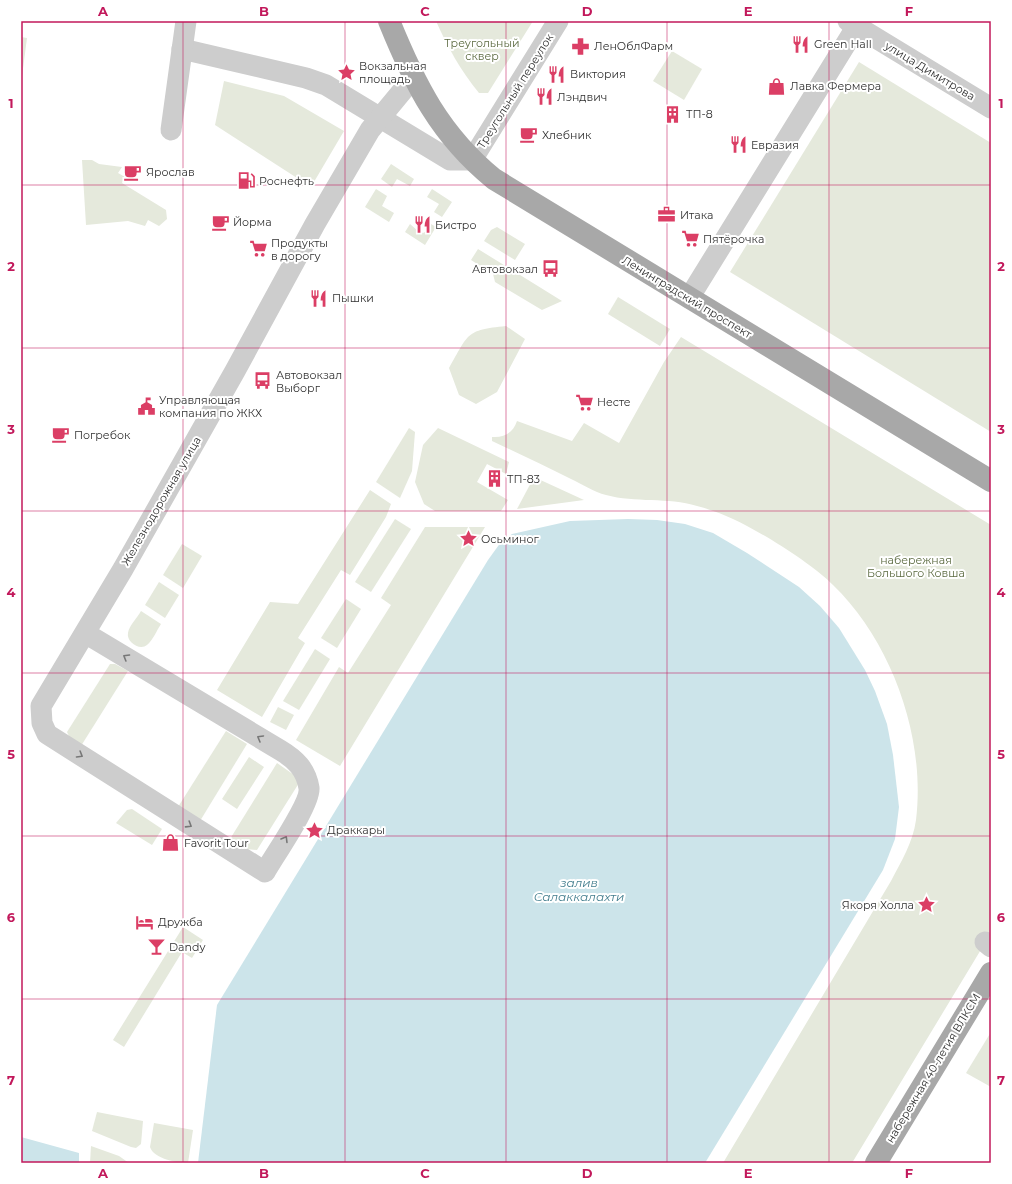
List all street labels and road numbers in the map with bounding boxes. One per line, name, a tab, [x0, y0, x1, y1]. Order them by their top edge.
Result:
street label: Треугольный переулок	[474, 30, 556, 151]
street label: улица Димитрова	[882, 38, 978, 103]
street label: Ленинградский проспект	[620, 253, 755, 342]
street label: Железнодорожная улица	[118, 434, 204, 568]
street label: набережная 40-летия ВЛКСМ	[883, 991, 983, 1145]

